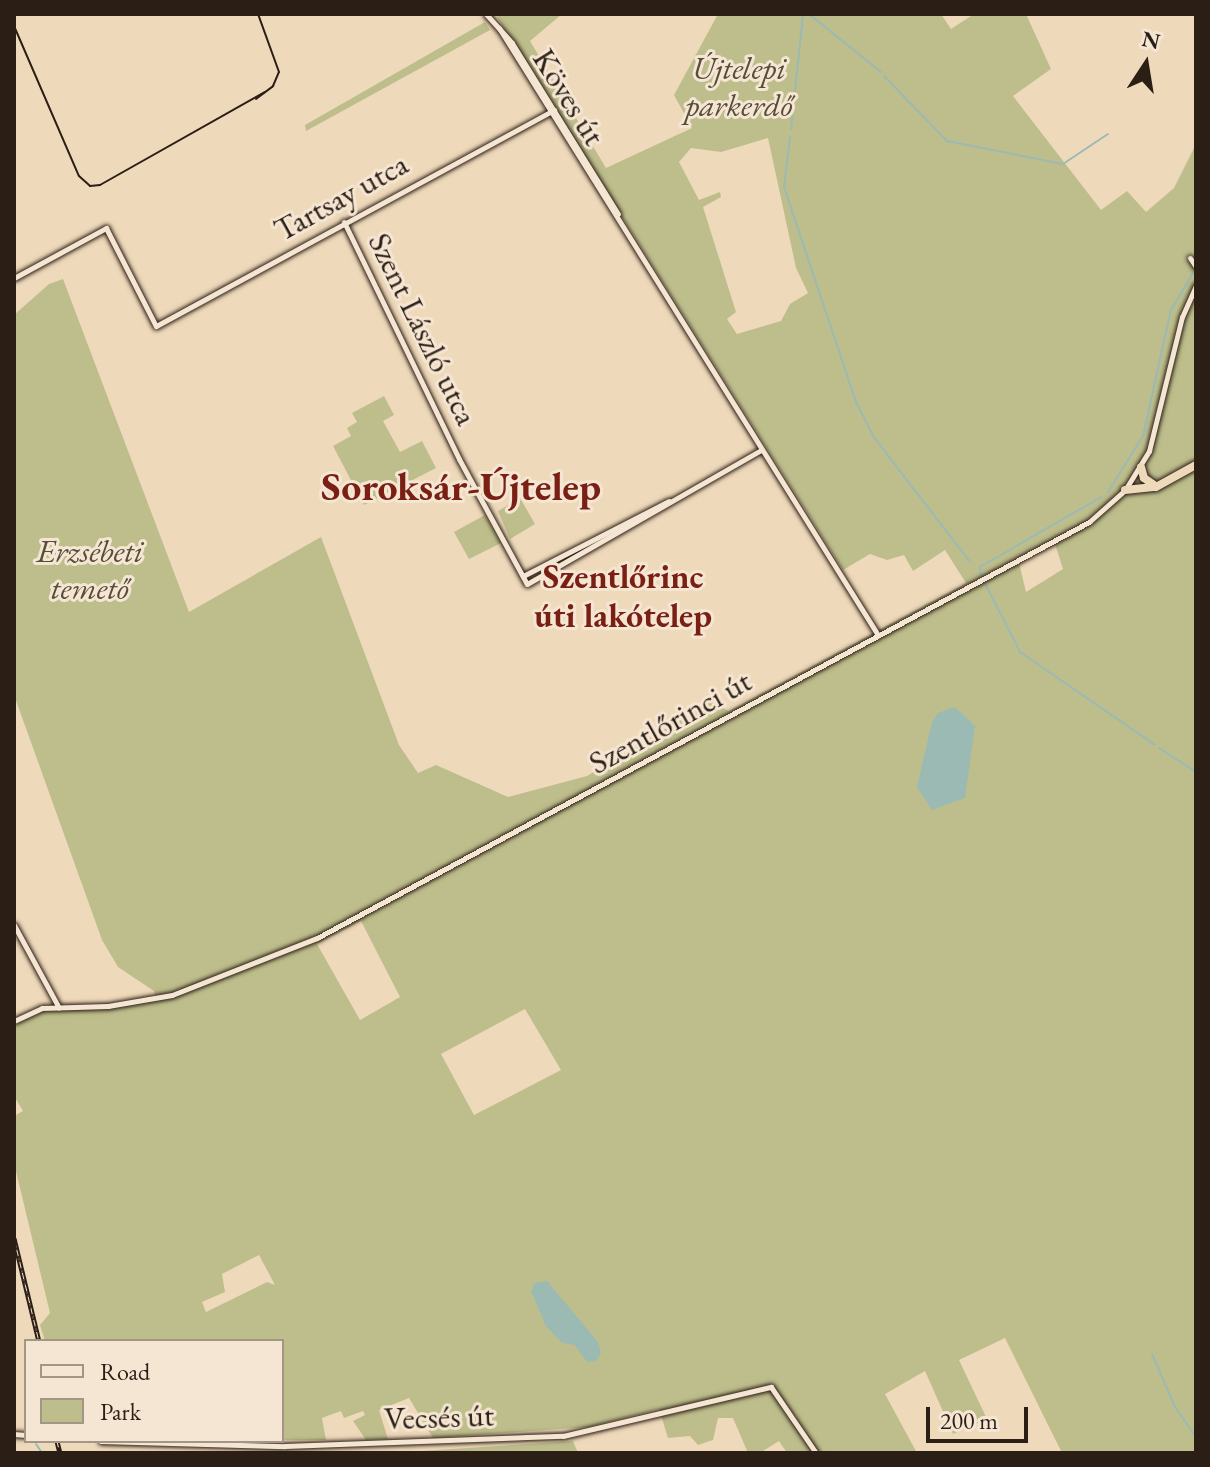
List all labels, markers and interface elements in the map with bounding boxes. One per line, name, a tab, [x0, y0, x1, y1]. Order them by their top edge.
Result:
north arrow	[1106, 24, 1186, 104]
text: N	[1139, 24, 1163, 56]
street label: Köves út	[525, 42, 613, 152]
park label: Újtelepi parkerdő	[685, 50, 793, 125]
street label: Tartsay utca	[267, 145, 415, 249]
street label: Szent László utca	[360, 227, 486, 431]
district label: Soroksár-Újtelep	[321, 462, 601, 510]
park label: Erzsébeti temető	[37, 533, 143, 608]
district label: Szentlőrinc úti lakótelep	[534, 556, 712, 636]
street label: Szentlőrinci út	[582, 662, 758, 782]
legend	[24, 1339, 284, 1443]
text: Road	[100, 1356, 150, 1387]
scale bar	[930, 1391, 1032, 1441]
text: Park	[100, 1396, 141, 1427]
street label: Vecsés út	[383, 1396, 495, 1438]
text: 200 m	[940, 1405, 998, 1436]

